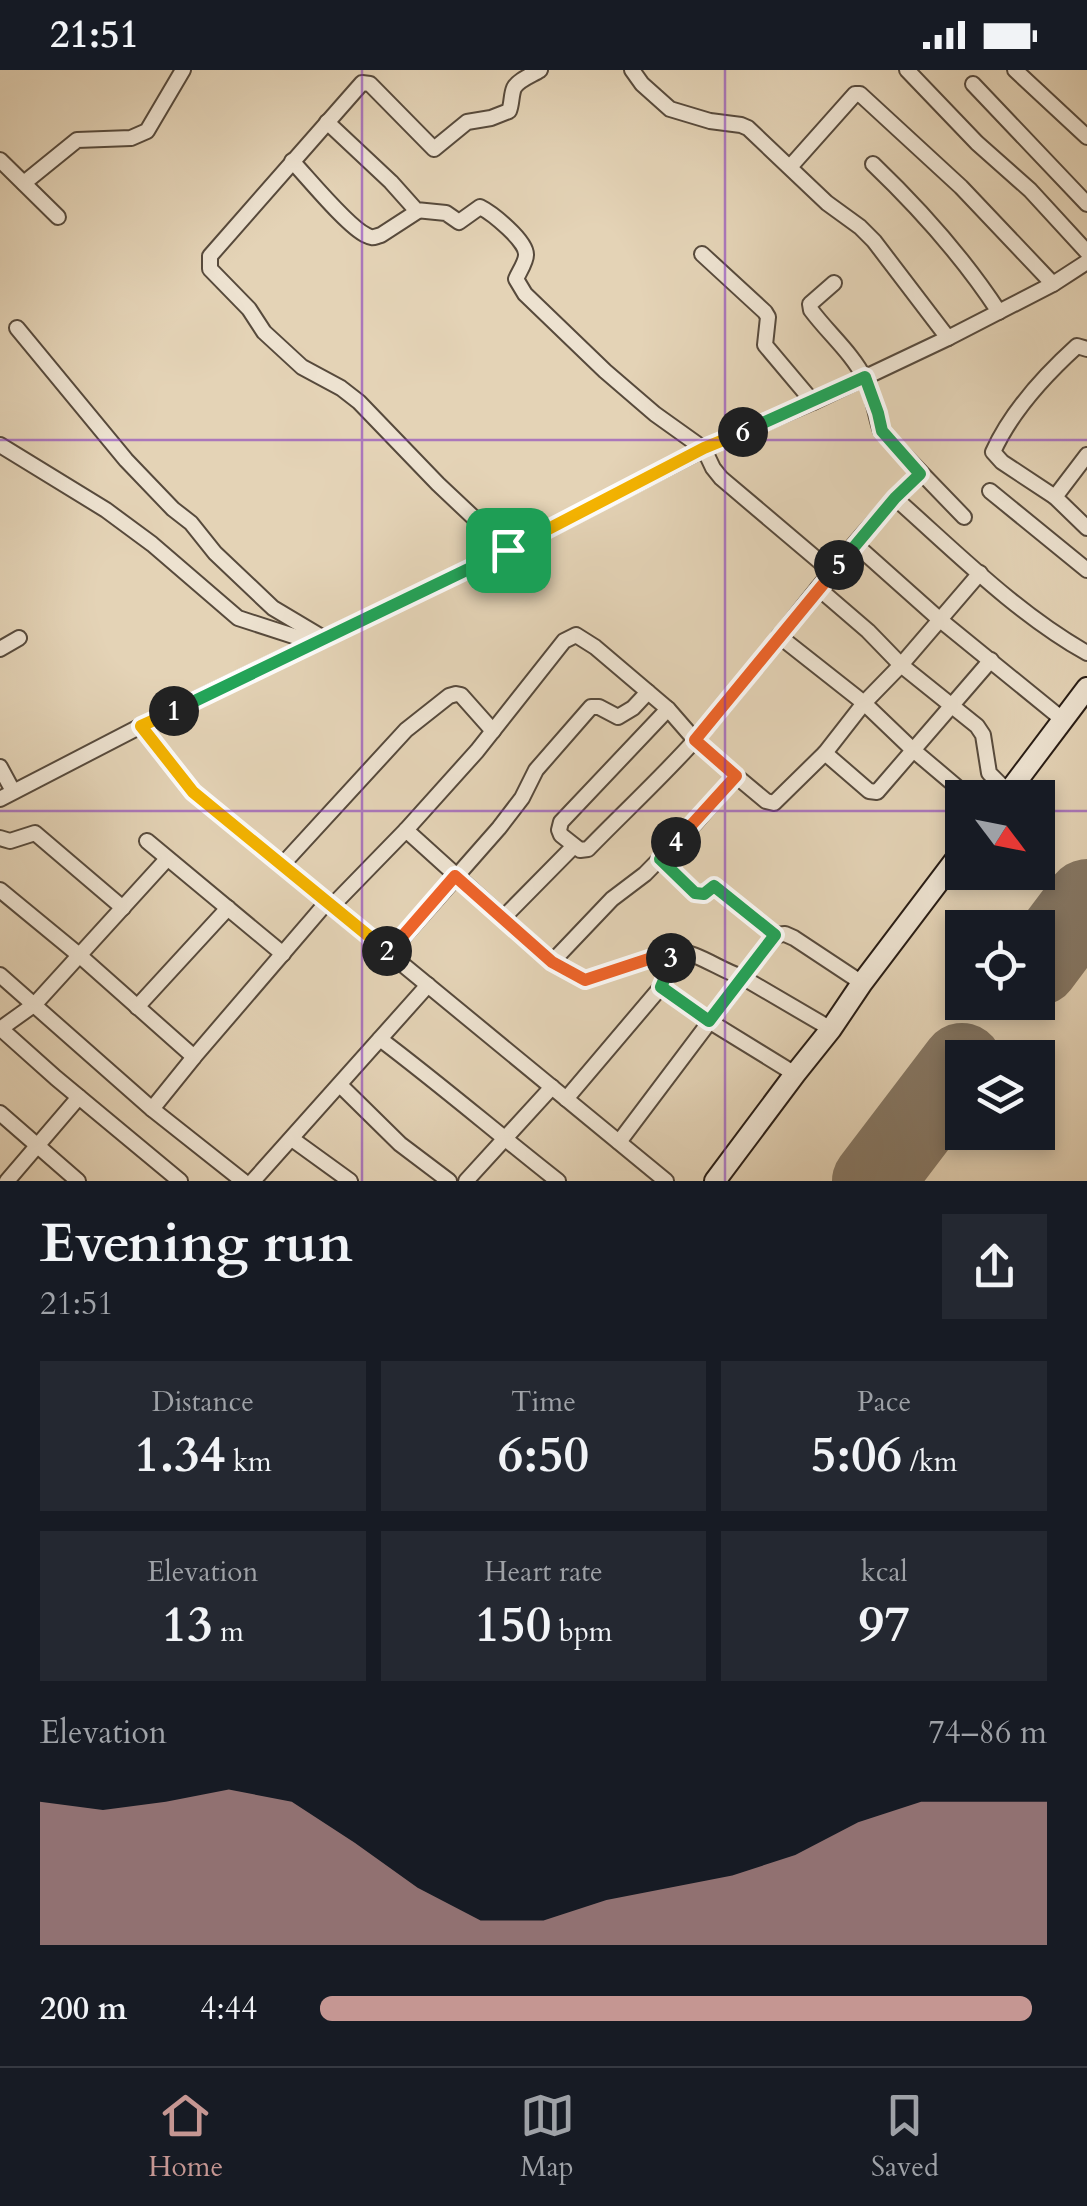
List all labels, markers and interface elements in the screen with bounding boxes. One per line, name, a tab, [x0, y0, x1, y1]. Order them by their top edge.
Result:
text: 21:51	[50, 9, 139, 61]
pin: 6	[718, 407, 768, 457]
text: 6	[736, 413, 750, 451]
pin	[466, 508, 551, 593]
icon: arrive	[481, 523, 536, 578]
pin: 5	[814, 540, 864, 590]
text: 5	[832, 546, 846, 584]
pin: 1	[149, 686, 199, 736]
text: 1	[167, 692, 181, 730]
north arrow	[945, 780, 1055, 890]
map controls	[945, 780, 1055, 1150]
pin: 4	[651, 817, 701, 867]
text: 4	[669, 823, 683, 861]
button: locate	[945, 910, 1055, 1020]
pin: 2	[362, 926, 412, 976]
text: 2	[380, 932, 394, 970]
pin: 3	[646, 933, 696, 983]
text: 3	[664, 939, 678, 977]
button: layers	[945, 1040, 1055, 1150]
text: Evening run	[40, 1207, 353, 1281]
button: share	[942, 1214, 1047, 1319]
text: 21:51	[40, 1282, 114, 1326]
text: Distance	[152, 1383, 254, 1421]
text: Time	[511, 1383, 576, 1421]
text: Pace	[857, 1383, 911, 1421]
text: 1.34	[134, 1421, 225, 1489]
text: 6:50	[498, 1421, 589, 1489]
text: 5:06	[811, 1421, 902, 1489]
text: km	[225, 1443, 272, 1481]
text: /km	[902, 1443, 957, 1481]
text: Elevation	[147, 1553, 258, 1591]
text: Heart rate	[484, 1553, 603, 1591]
text: kcal	[861, 1553, 908, 1591]
text: 13	[162, 1591, 213, 1659]
text: 150	[475, 1591, 551, 1659]
text: 97	[859, 1591, 910, 1659]
text: m	[213, 1613, 244, 1651]
text: bpm	[551, 1613, 612, 1651]
text: Elevation	[40, 1711, 167, 1755]
text: 74–86 m	[928, 1711, 1047, 1755]
text: 200 m	[40, 1987, 127, 2031]
text: 4:44	[200, 1987, 257, 2031]
tab: Home	[148, 2088, 223, 2186]
tab: Map	[520, 2088, 575, 2186]
tab: Saved	[871, 2088, 939, 2186]

